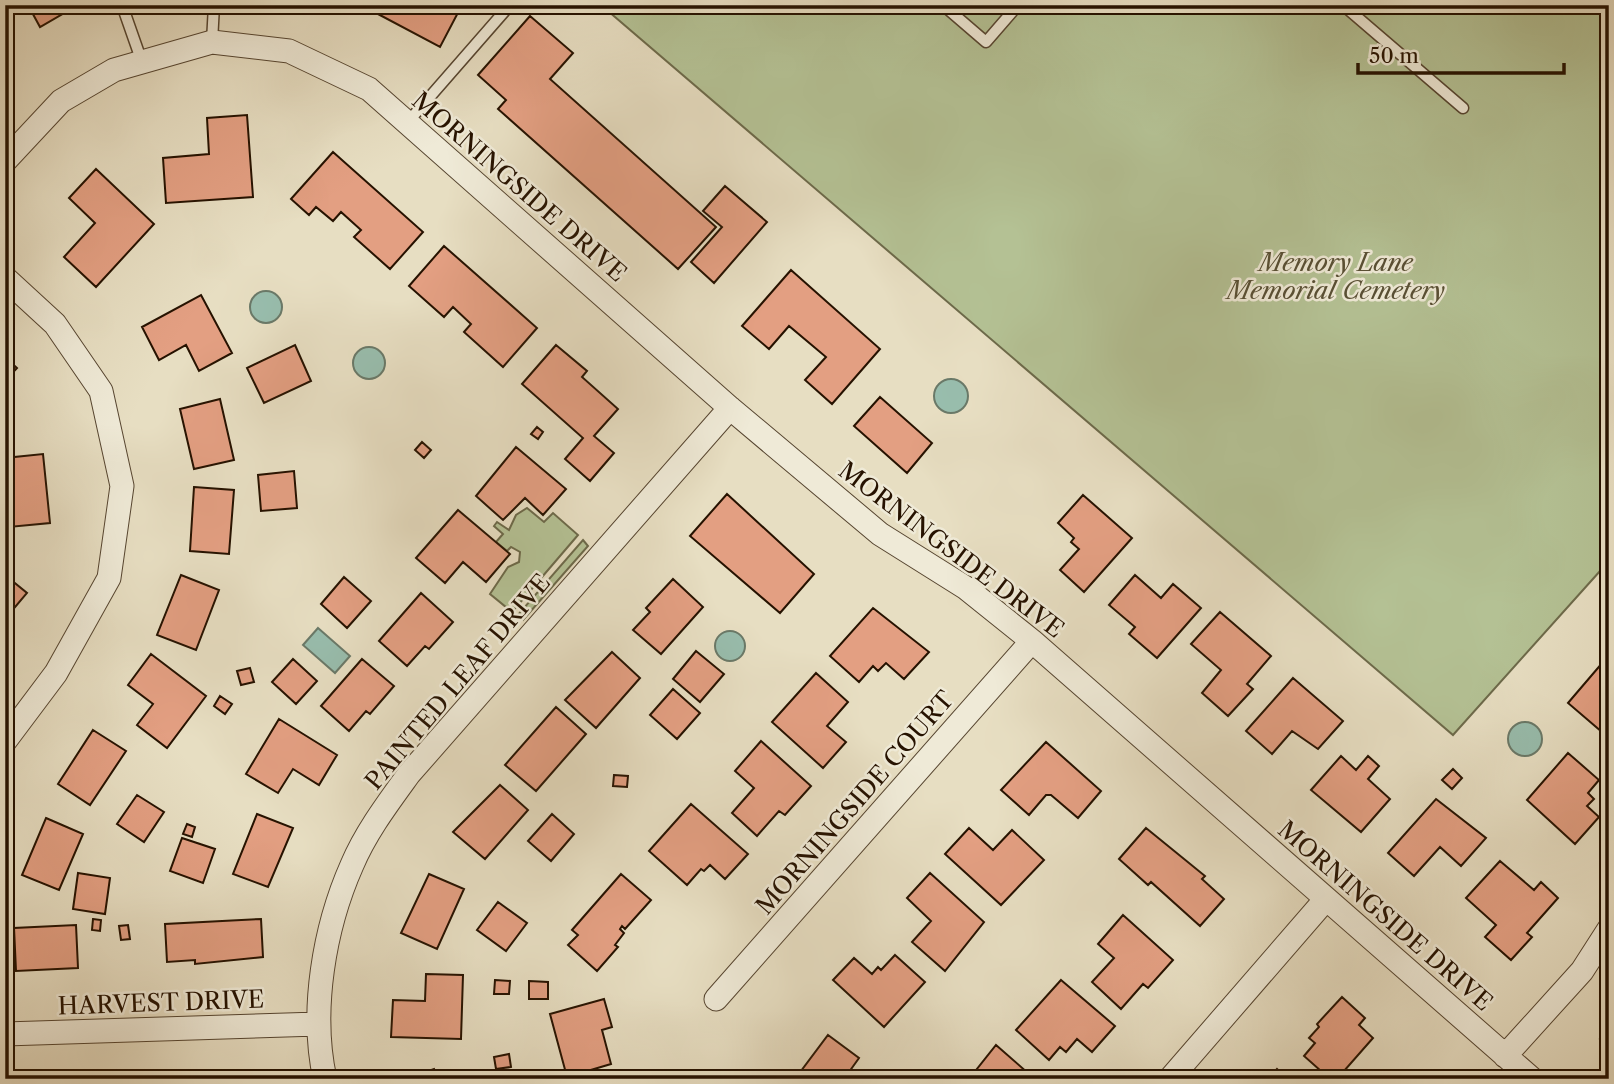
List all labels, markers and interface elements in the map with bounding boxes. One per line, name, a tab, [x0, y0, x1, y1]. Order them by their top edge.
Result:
scale bar	[1358, 32, 1565, 76]
text: 50 m	[1369, 43, 1419, 68]
street label: MORNINGSIDE DRIVE	[406, 86, 632, 288]
park label: Memory Lane Memorial Cemetery	[1224, 248, 1445, 305]
street label: MORNINGSIDE DRIVE	[833, 456, 1070, 644]
street label: PAINTED LEAF DRIVE	[359, 568, 556, 795]
street label: MORNINGSIDE COURT	[750, 685, 960, 920]
street label: MORNINGSIDE DRIVE	[1272, 815, 1498, 1017]
street label: HARVEST DRIVE	[57, 984, 265, 1021]

